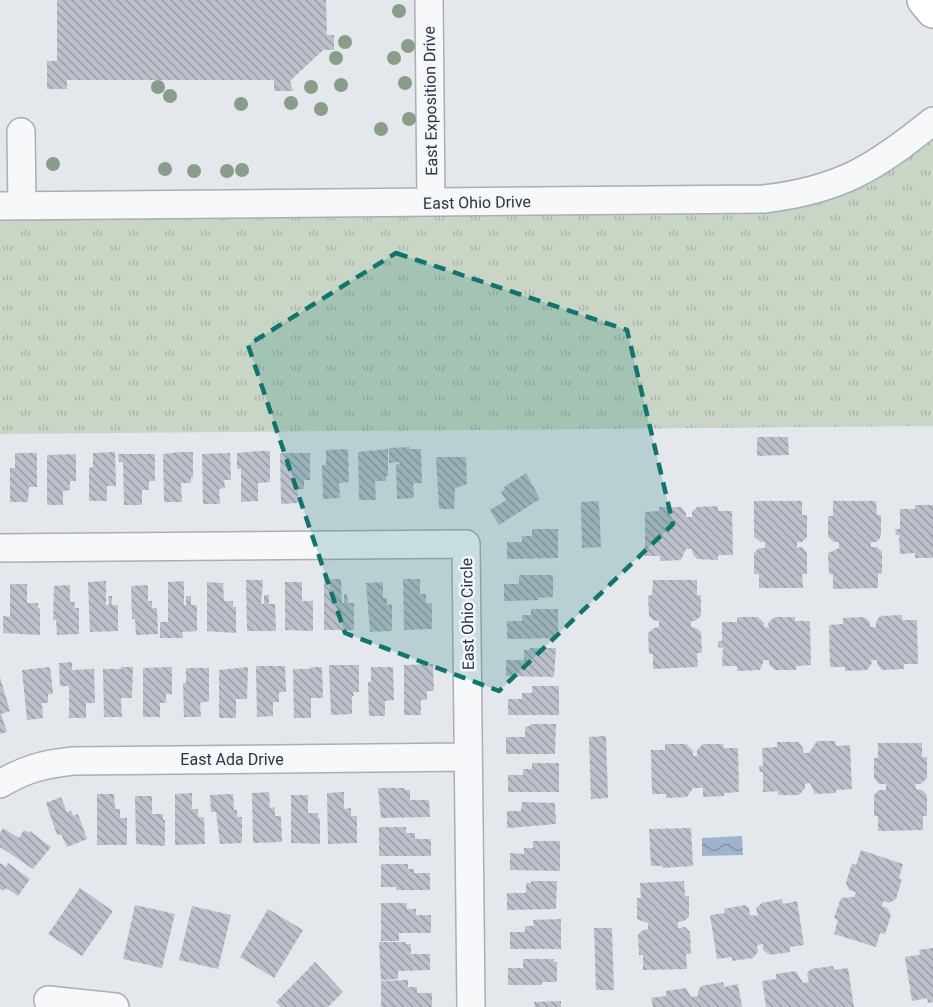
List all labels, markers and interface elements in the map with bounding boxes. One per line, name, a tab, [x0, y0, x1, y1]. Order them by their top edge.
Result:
street label: East Exposition Drive	[420, 26, 441, 176]
street label: East Ohio Drive	[423, 192, 531, 213]
street label: East Ohio Circle	[457, 558, 478, 670]
street label: East Ada Drive	[180, 750, 284, 769]

